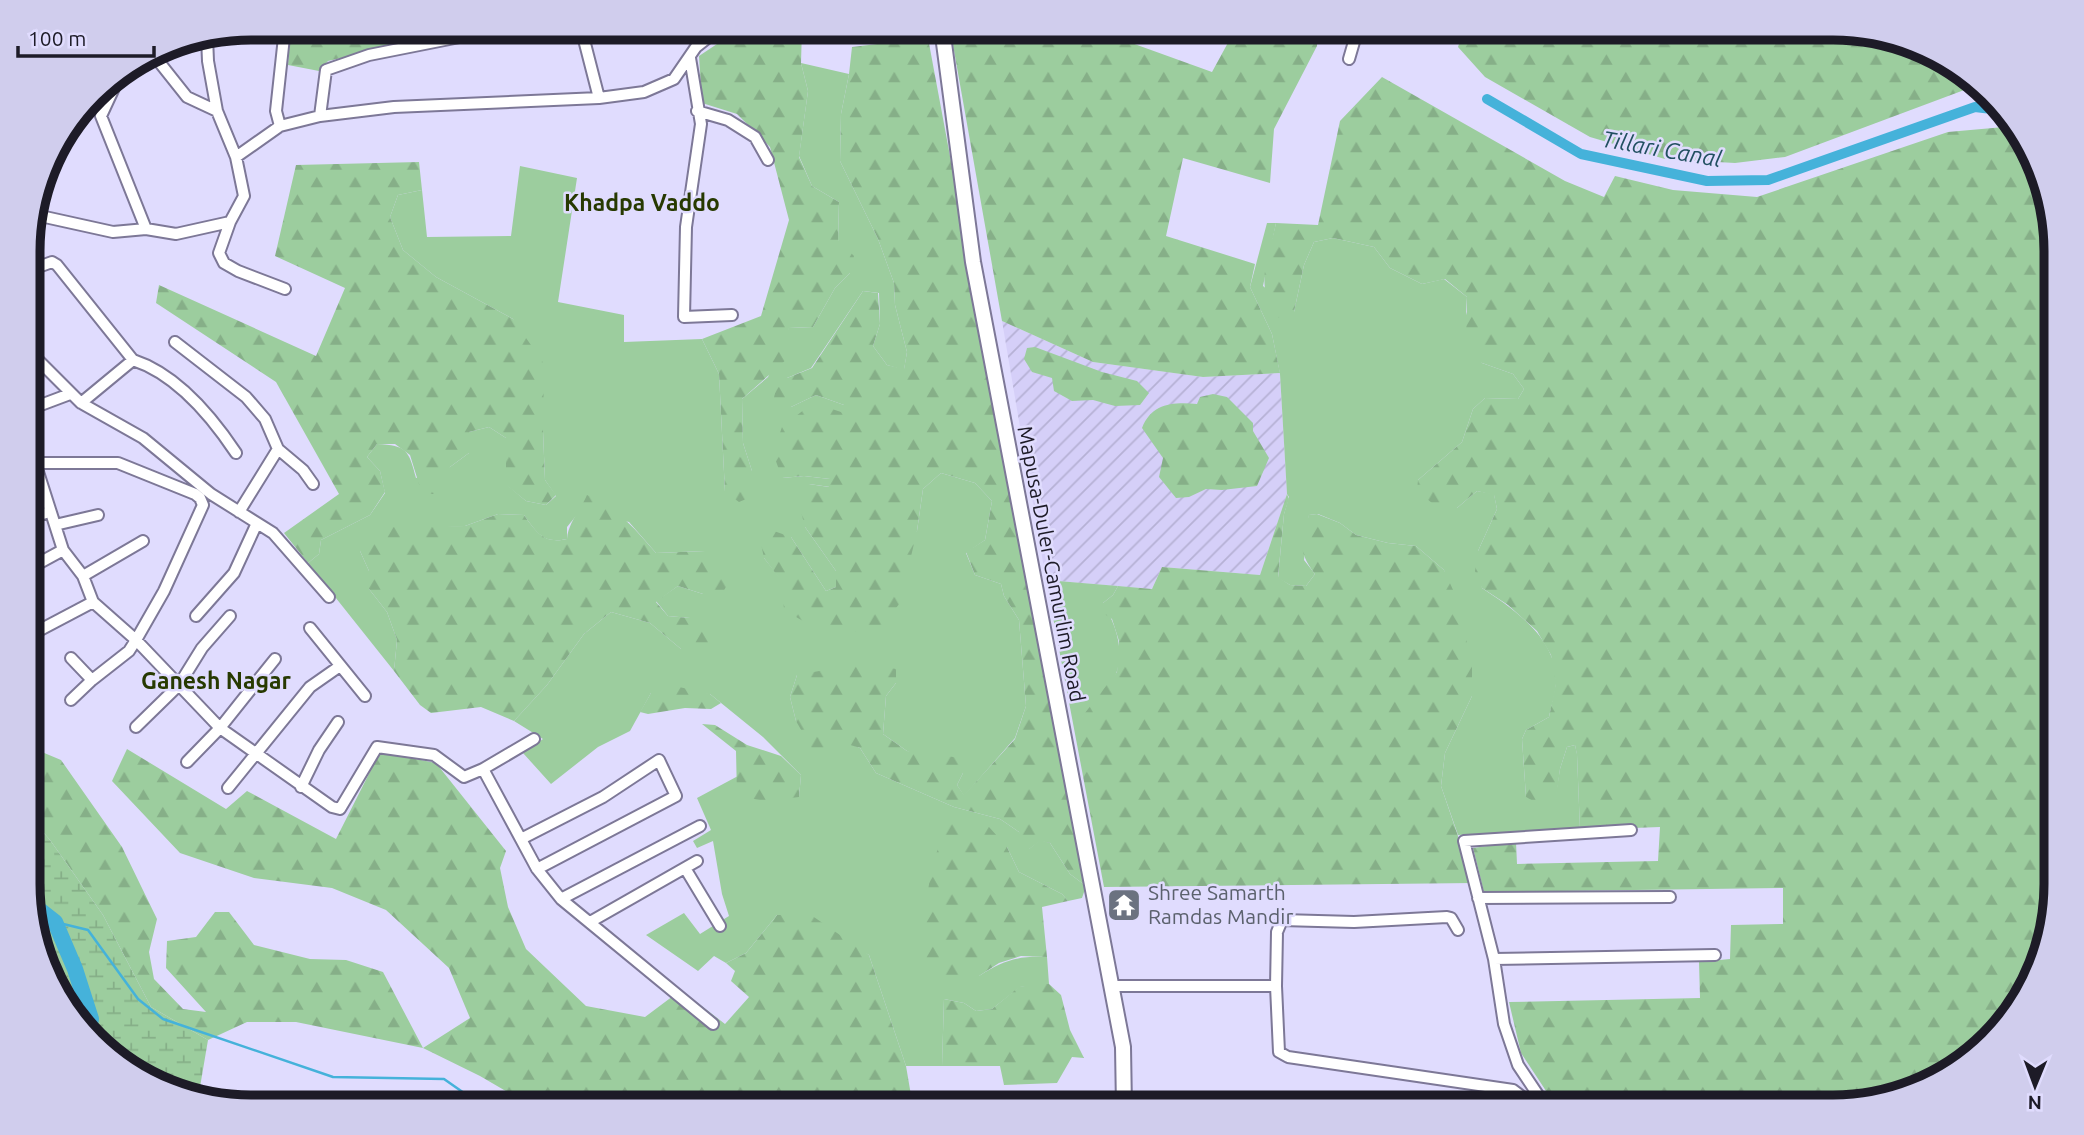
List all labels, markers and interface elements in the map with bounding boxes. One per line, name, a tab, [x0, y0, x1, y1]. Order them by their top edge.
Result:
scale bar	[18, 14, 154, 58]
text: 100 m	[28, 26, 86, 50]
water label: Tillari Canal	[1600, 126, 1724, 171]
district label: Khadpa Vaddo	[564, 190, 720, 215]
street label: Mapusa-Duler-Camurlim Road	[1013, 424, 1091, 704]
district label: Ganesh Nagar	[141, 668, 292, 693]
place label: Shree Samarth Ramdas Mandir	[1148, 880, 1293, 928]
temple icon: Shree Samarth Ramdas Mandir	[1105, 886, 1143, 924]
north arrow	[2000, 1051, 2070, 1121]
text: N	[2027, 1092, 2042, 1114]

